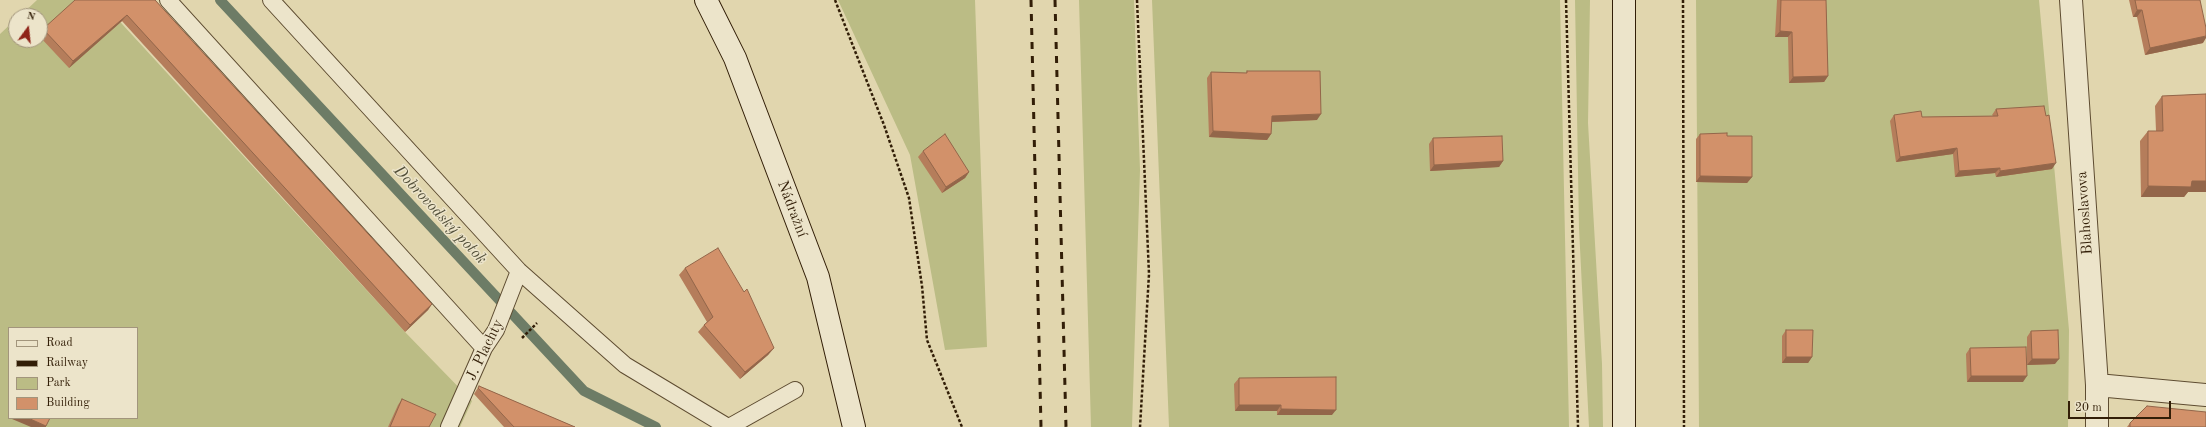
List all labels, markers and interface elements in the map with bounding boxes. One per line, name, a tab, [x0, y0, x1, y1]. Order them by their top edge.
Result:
north arrow	[8, 8, 48, 48]
text: N	[25, 10, 36, 23]
water label: Dobrovodský potok	[389, 162, 491, 268]
street label: Blahoslavova	[2073, 171, 2097, 255]
street label: Nádražní	[773, 178, 811, 240]
street label: J. Plachty	[462, 316, 508, 384]
legend	[8, 327, 138, 419]
text: Road	[46, 337, 73, 349]
text: Railway	[46, 357, 88, 369]
text: Park	[46, 377, 71, 389]
scale bar	[2070, 393, 2173, 419]
text: Building	[46, 397, 90, 409]
text: 20 m	[2075, 402, 2102, 414]

